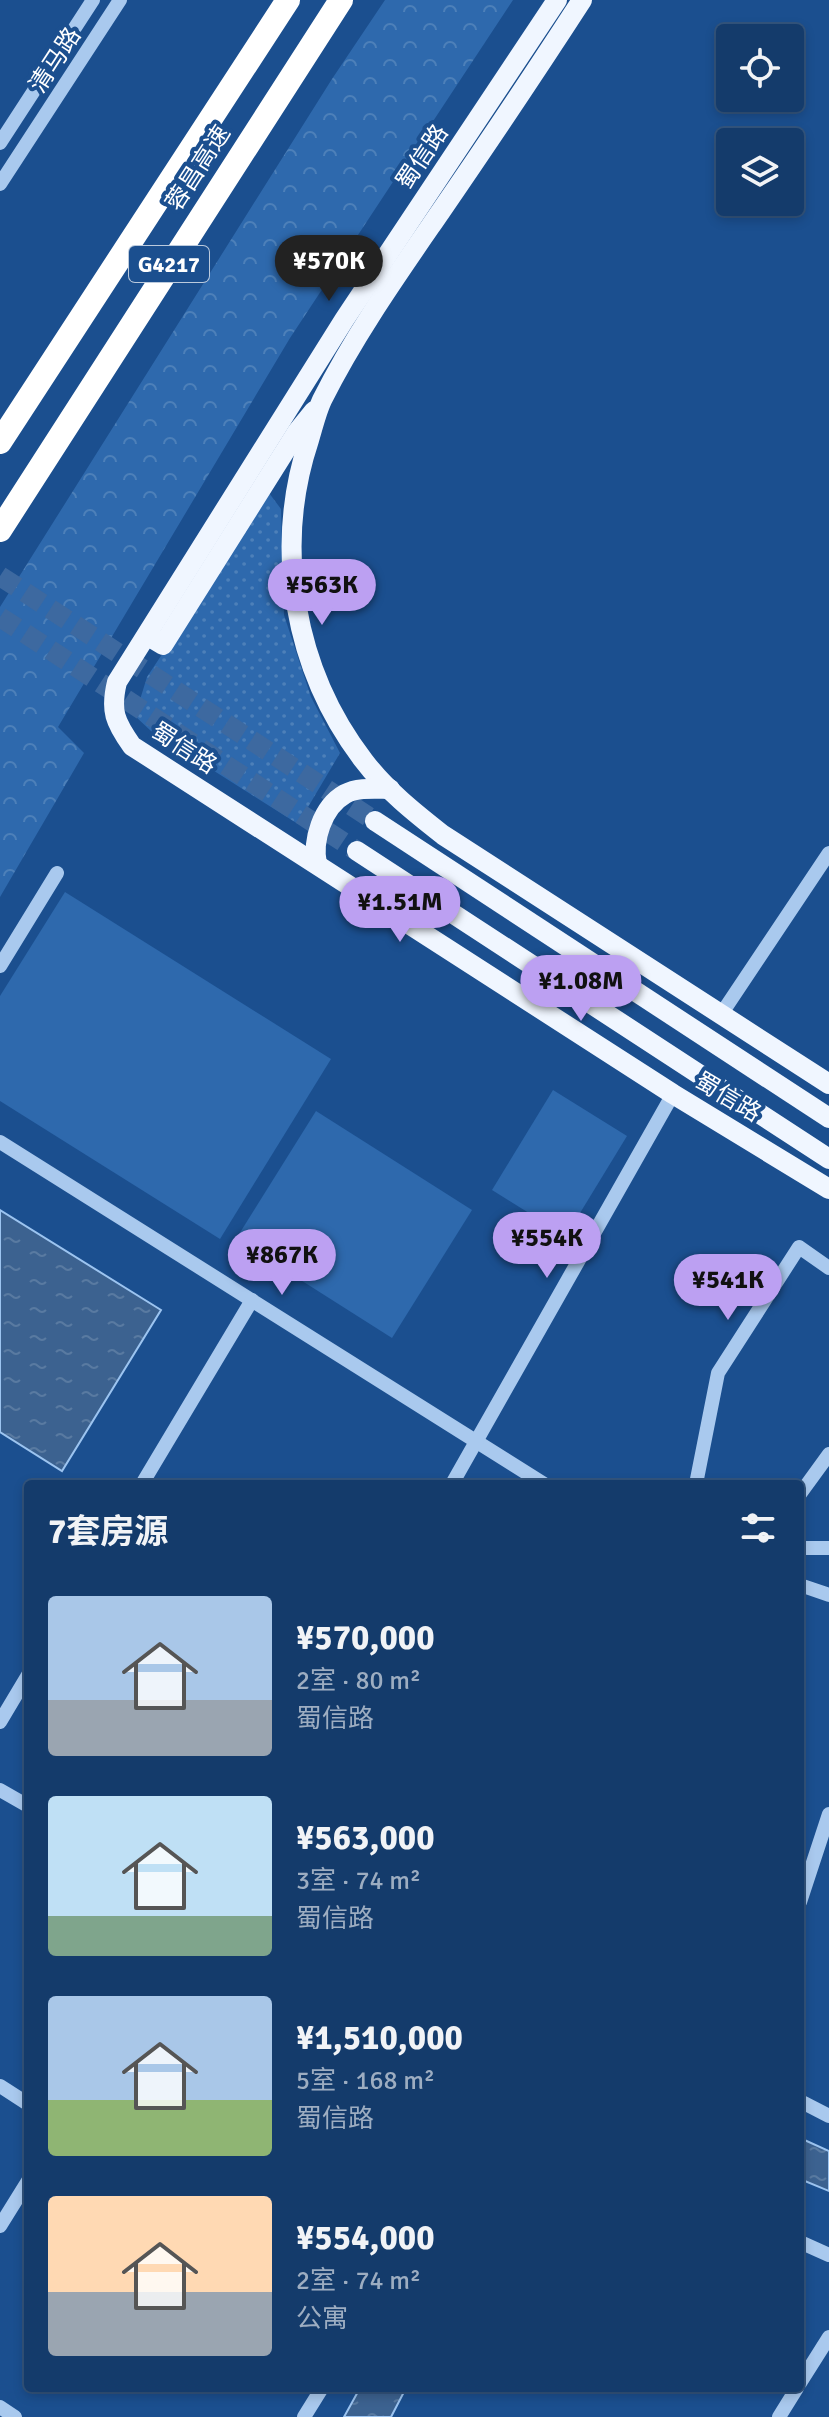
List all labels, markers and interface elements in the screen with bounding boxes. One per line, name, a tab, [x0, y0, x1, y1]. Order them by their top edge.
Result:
street label: 清马路	[23, 22, 87, 98]
map controls	[716, 24, 804, 216]
button: locate	[716, 24, 804, 112]
street label: 蜀信路	[389, 119, 455, 195]
street label: 蓉昌高速	[159, 120, 237, 216]
button: layers	[716, 128, 804, 216]
pin: ¥570K	[273, 235, 385, 303]
text: ¥570K	[293, 245, 365, 277]
road number: G4217	[129, 246, 209, 282]
pin: ¥563K	[266, 559, 378, 627]
text: ¥563K	[286, 569, 358, 601]
street label: 蜀信路	[146, 716, 222, 780]
pin: ¥1.51M	[335, 876, 465, 944]
text: ¥1.51M	[357, 886, 443, 918]
pin: ¥1.08M	[516, 955, 646, 1023]
text: ¥1.08M	[538, 965, 624, 997]
street label: 蜀信路	[689, 1066, 767, 1128]
pin: ¥554K	[491, 1212, 603, 1280]
text: ¥554K	[511, 1222, 583, 1254]
pin: ¥867K	[226, 1229, 338, 1297]
text: ¥867K	[246, 1239, 318, 1271]
pin: ¥541K	[672, 1254, 784, 1322]
text: ¥541K	[692, 1264, 764, 1296]
icon: filters	[736, 1506, 780, 1550]
text: 7套房源	[48, 1511, 168, 1553]
text: ¥570,000	[296, 1617, 435, 1659]
icon: home	[112, 1628, 208, 1724]
text: 2室 · 80 m²	[296, 1665, 421, 1697]
text: 蜀信路	[296, 1703, 374, 1735]
text: ¥563,000	[296, 1817, 435, 1859]
icon: home	[112, 1828, 208, 1924]
text: 3室 · 74 m²	[296, 1865, 421, 1897]
text: 蜀信路	[296, 1903, 374, 1935]
text: ¥1,510,000	[296, 2017, 463, 2059]
icon: home	[112, 2028, 208, 2124]
text: 5室 · 168 m²	[296, 2065, 435, 2097]
text: 蜀信路	[296, 2103, 374, 2135]
text: ¥554,000	[296, 2217, 435, 2259]
icon: home	[112, 2228, 208, 2324]
text: 2室 · 74 m²	[296, 2265, 421, 2297]
text: 公寓	[296, 2303, 348, 2335]

